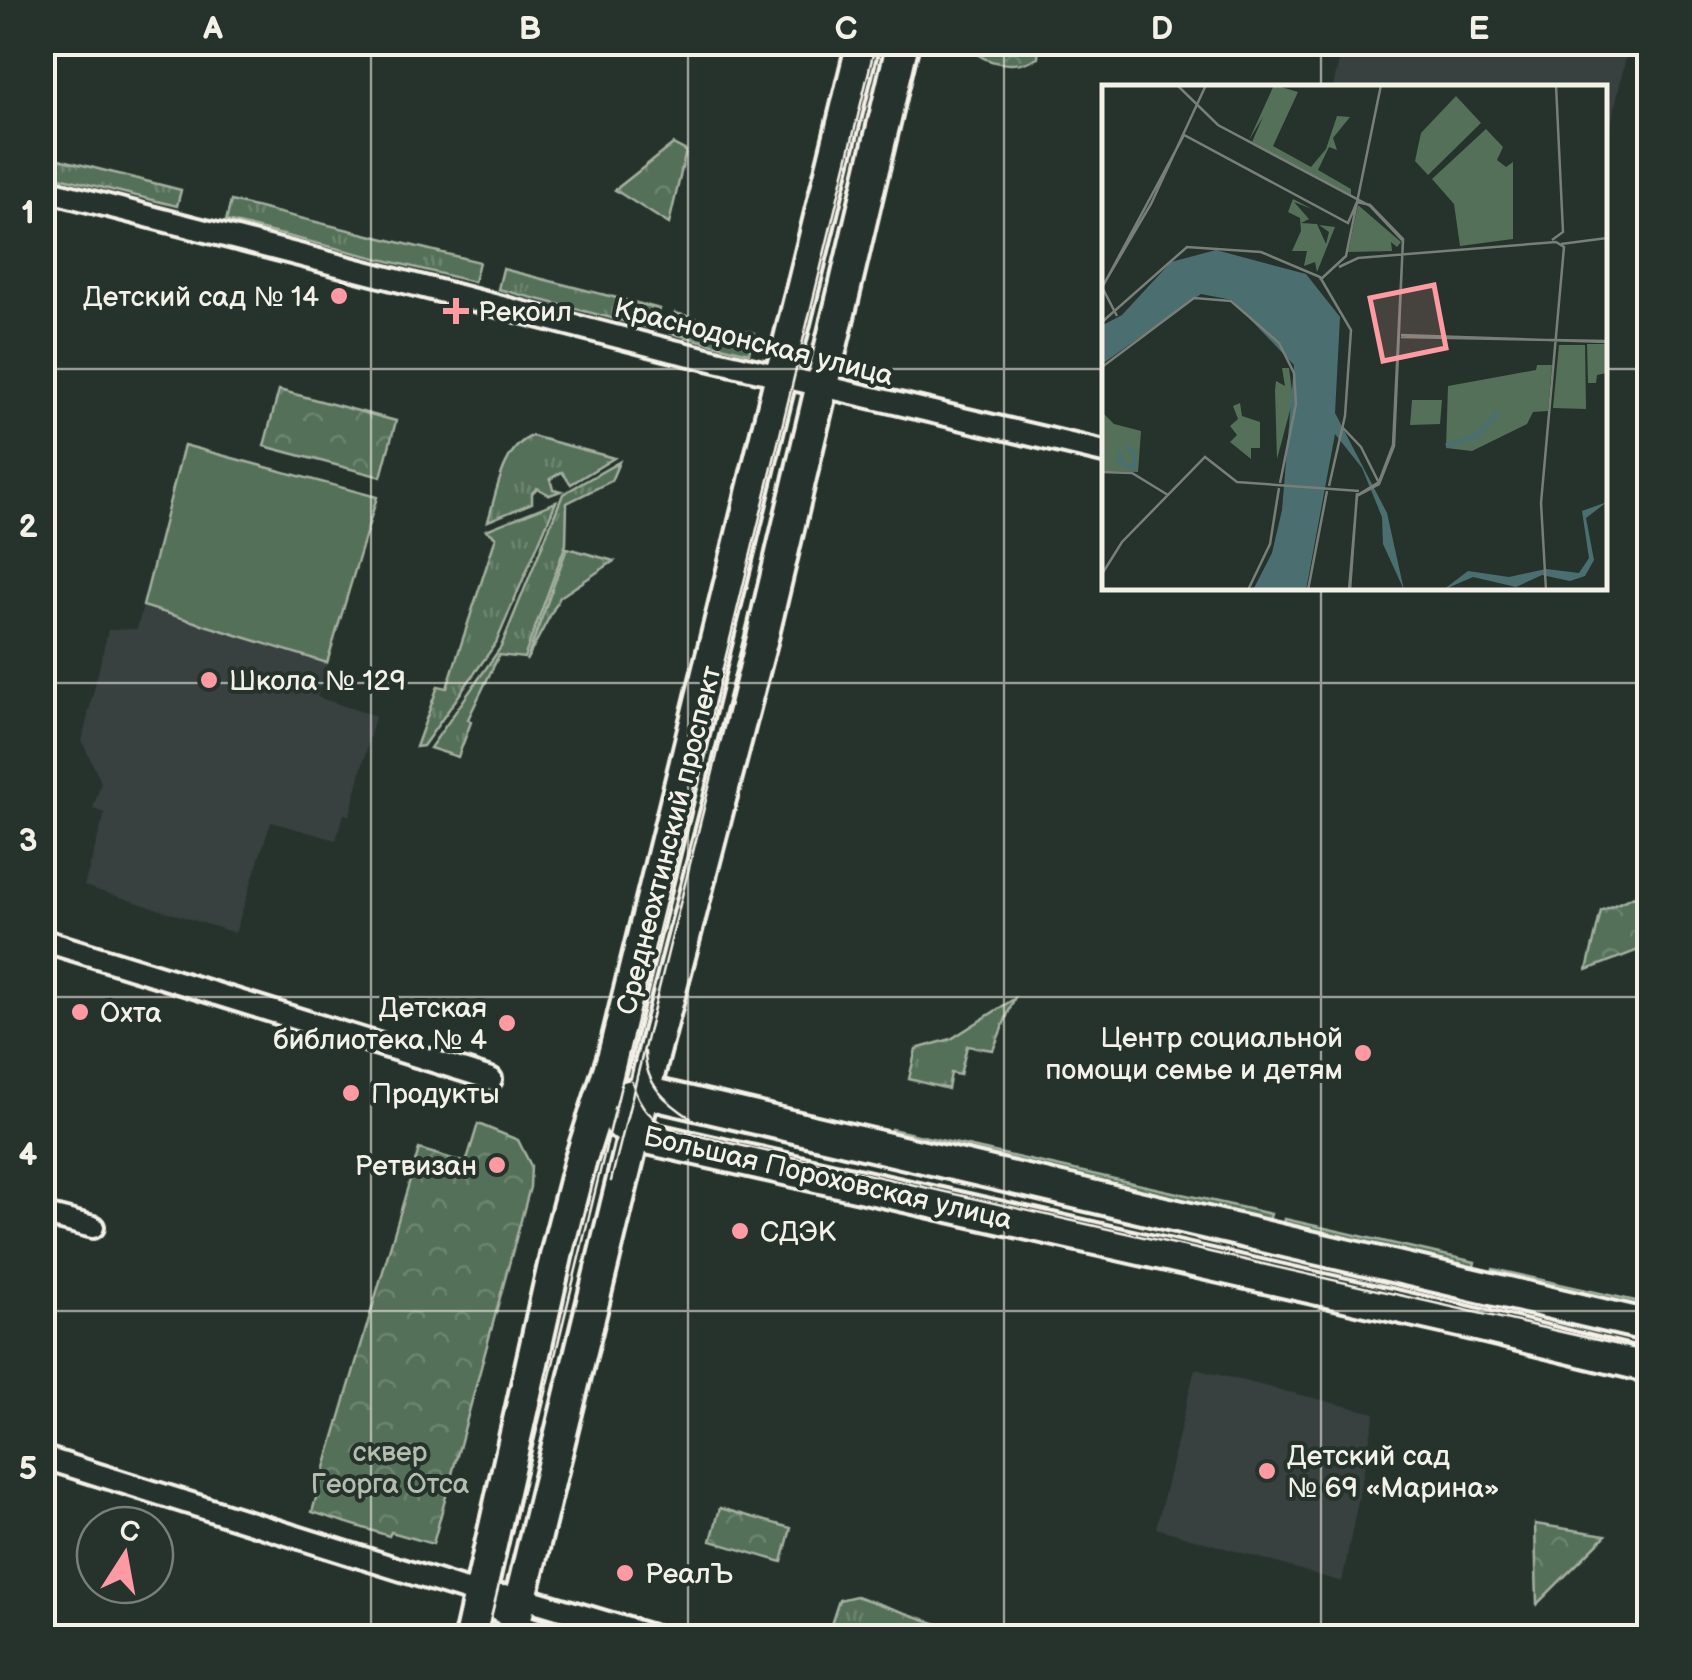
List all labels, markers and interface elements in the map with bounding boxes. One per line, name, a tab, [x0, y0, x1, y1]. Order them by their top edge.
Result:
text: A	[202, 10, 223, 49]
text: B	[519, 10, 541, 49]
text: C	[835, 10, 857, 49]
text: D	[1151, 10, 1173, 49]
text: E	[1469, 10, 1489, 49]
inset map	[1102, 85, 1607, 590]
text: 1	[21, 194, 35, 233]
place label: Детский сад № 14	[83, 281, 319, 314]
marker: Детский сад № 14	[328, 285, 350, 307]
street label: Краснодонская улица	[611, 292, 897, 393]
place label: Рекоил	[478, 296, 572, 329]
marker: Рекоил	[443, 298, 469, 324]
text: 2	[18, 508, 38, 547]
street label: Среднеохтинский проспект	[610, 663, 729, 1018]
place label: Школа № 129	[229, 665, 406, 698]
marker: Школа № 129	[198, 669, 220, 691]
text: 3	[19, 822, 37, 861]
place label: Детская библиотека № 4	[273, 992, 487, 1057]
place label: Охта	[100, 997, 162, 1030]
marker: Охта	[69, 1001, 91, 1023]
marker: Детская библиотека № 4	[496, 1012, 518, 1034]
place label: Центр социальной помощи семье и детям	[1045, 1022, 1343, 1087]
marker: Центр социальной помощи семье и детям	[1352, 1042, 1374, 1064]
place label: Продукты	[371, 1078, 500, 1111]
marker: Продукты	[340, 1082, 362, 1104]
street label: Большая Пороховская улица	[640, 1120, 1016, 1237]
text: 4	[19, 1136, 38, 1175]
place label: Ретвизан	[355, 1150, 477, 1183]
marker: Ретвизан	[486, 1154, 508, 1176]
place label: СДЭК	[760, 1216, 837, 1249]
marker: СДЭК	[729, 1220, 751, 1242]
park label: сквер Георга Отса	[311, 1436, 470, 1501]
place label: Детский сад № 69 «Марина»	[1287, 1440, 1500, 1505]
text: 5	[19, 1450, 37, 1489]
marker: Детский сад № 69 «Марина»	[1256, 1460, 1278, 1482]
north arrow	[75, 1505, 175, 1605]
text: С	[117, 1514, 143, 1550]
place label: РеалЪ	[645, 1558, 733, 1591]
marker: РеалЪ	[614, 1562, 636, 1584]

